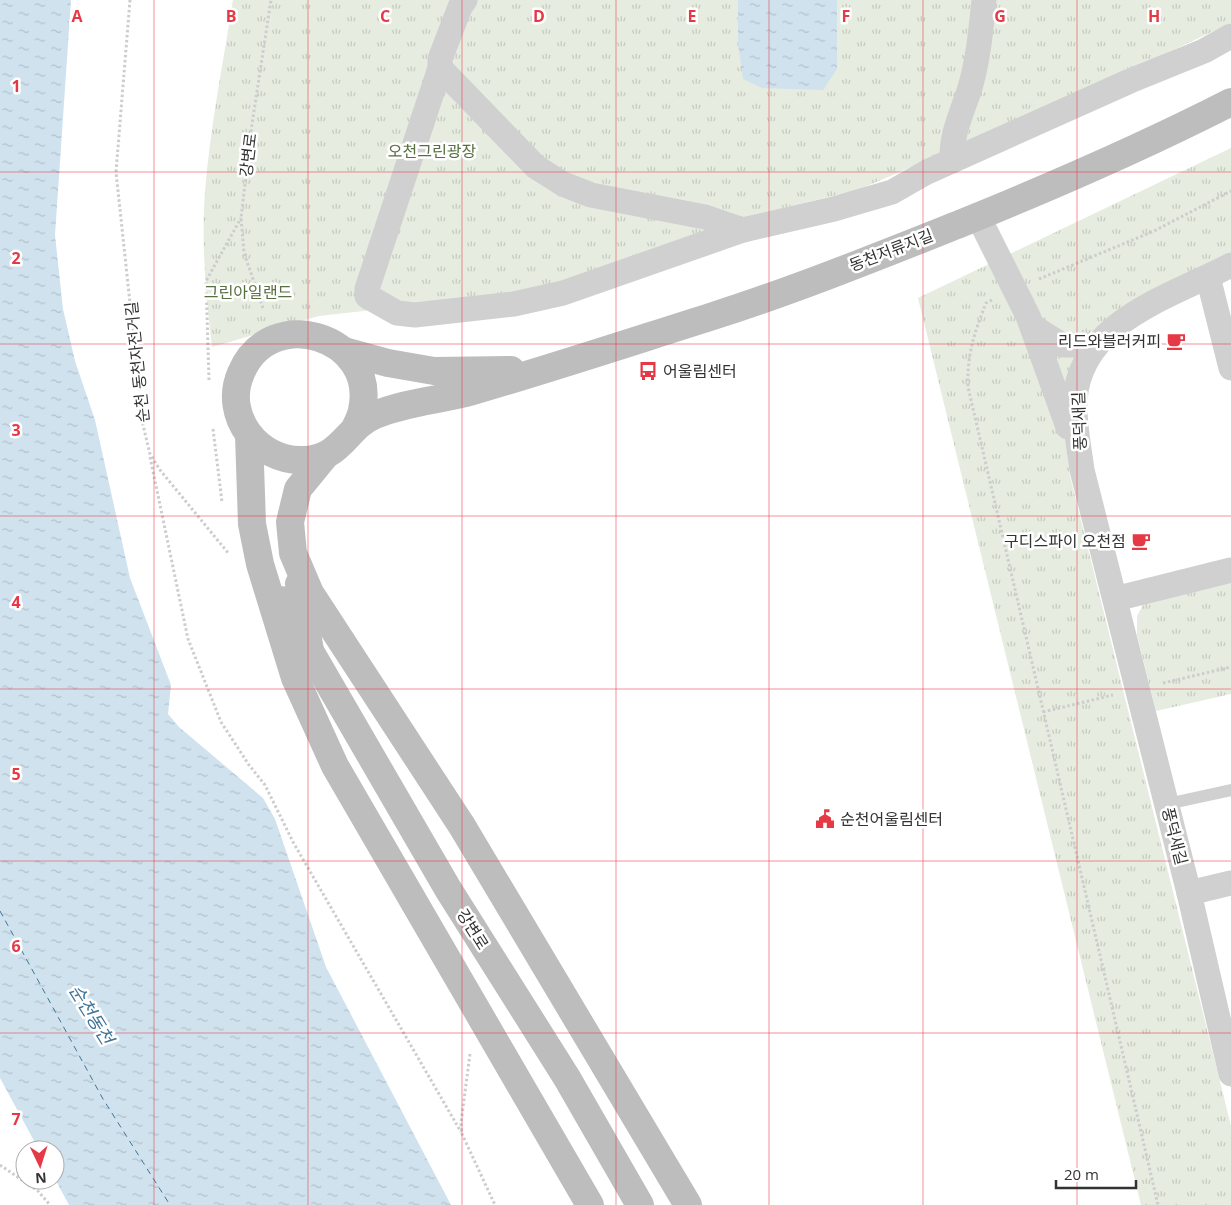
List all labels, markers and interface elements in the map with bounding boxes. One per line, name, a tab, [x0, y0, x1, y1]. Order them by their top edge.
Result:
text: A	[71, 5, 83, 27]
text: B	[226, 5, 236, 27]
text: C	[380, 5, 390, 27]
text: D	[533, 5, 545, 27]
text: E	[688, 5, 697, 27]
text: F	[842, 5, 850, 27]
text: G	[994, 5, 1006, 27]
text: H	[1148, 5, 1160, 27]
text: 1	[11, 75, 21, 97]
street label: 강변로	[234, 131, 262, 178]
park label: 오천그린광장	[388, 140, 476, 162]
street label: 동천저류지길	[846, 224, 936, 276]
text: 2	[11, 247, 21, 269]
park label: 그린아일랜드	[204, 281, 292, 303]
street label: 순천 동천자전거길	[120, 300, 154, 424]
place label: 리드와블러커피	[1058, 330, 1161, 352]
cafe icon: 리드와블러커피	[1165, 330, 1187, 352]
bus stop icon: 어울림센터	[637, 360, 659, 382]
place label: 어울림센터	[663, 360, 737, 382]
street label: 풍덕새길	[1067, 391, 1091, 451]
text: 3	[11, 419, 21, 441]
place label: 구디스파이 오천점	[1004, 530, 1126, 552]
cafe icon: 구디스파이 오천점	[1130, 530, 1152, 552]
text: 4	[11, 591, 21, 613]
text: 5	[11, 763, 21, 785]
street label: 풍덕새길	[1157, 805, 1193, 867]
public building icon: 순천어울림센터	[814, 808, 836, 830]
place label: 순천어울림센터	[840, 808, 943, 830]
street label: 강변로	[452, 904, 494, 954]
text: 6	[11, 935, 21, 957]
water label: 순천동천	[64, 980, 121, 1051]
text: 7	[11, 1108, 21, 1130]
north arrow	[15, 1140, 65, 1190]
scale bar	[1056, 1158, 1136, 1190]
text: 20 m	[1064, 1164, 1099, 1184]
text: N	[35, 1169, 47, 1188]

